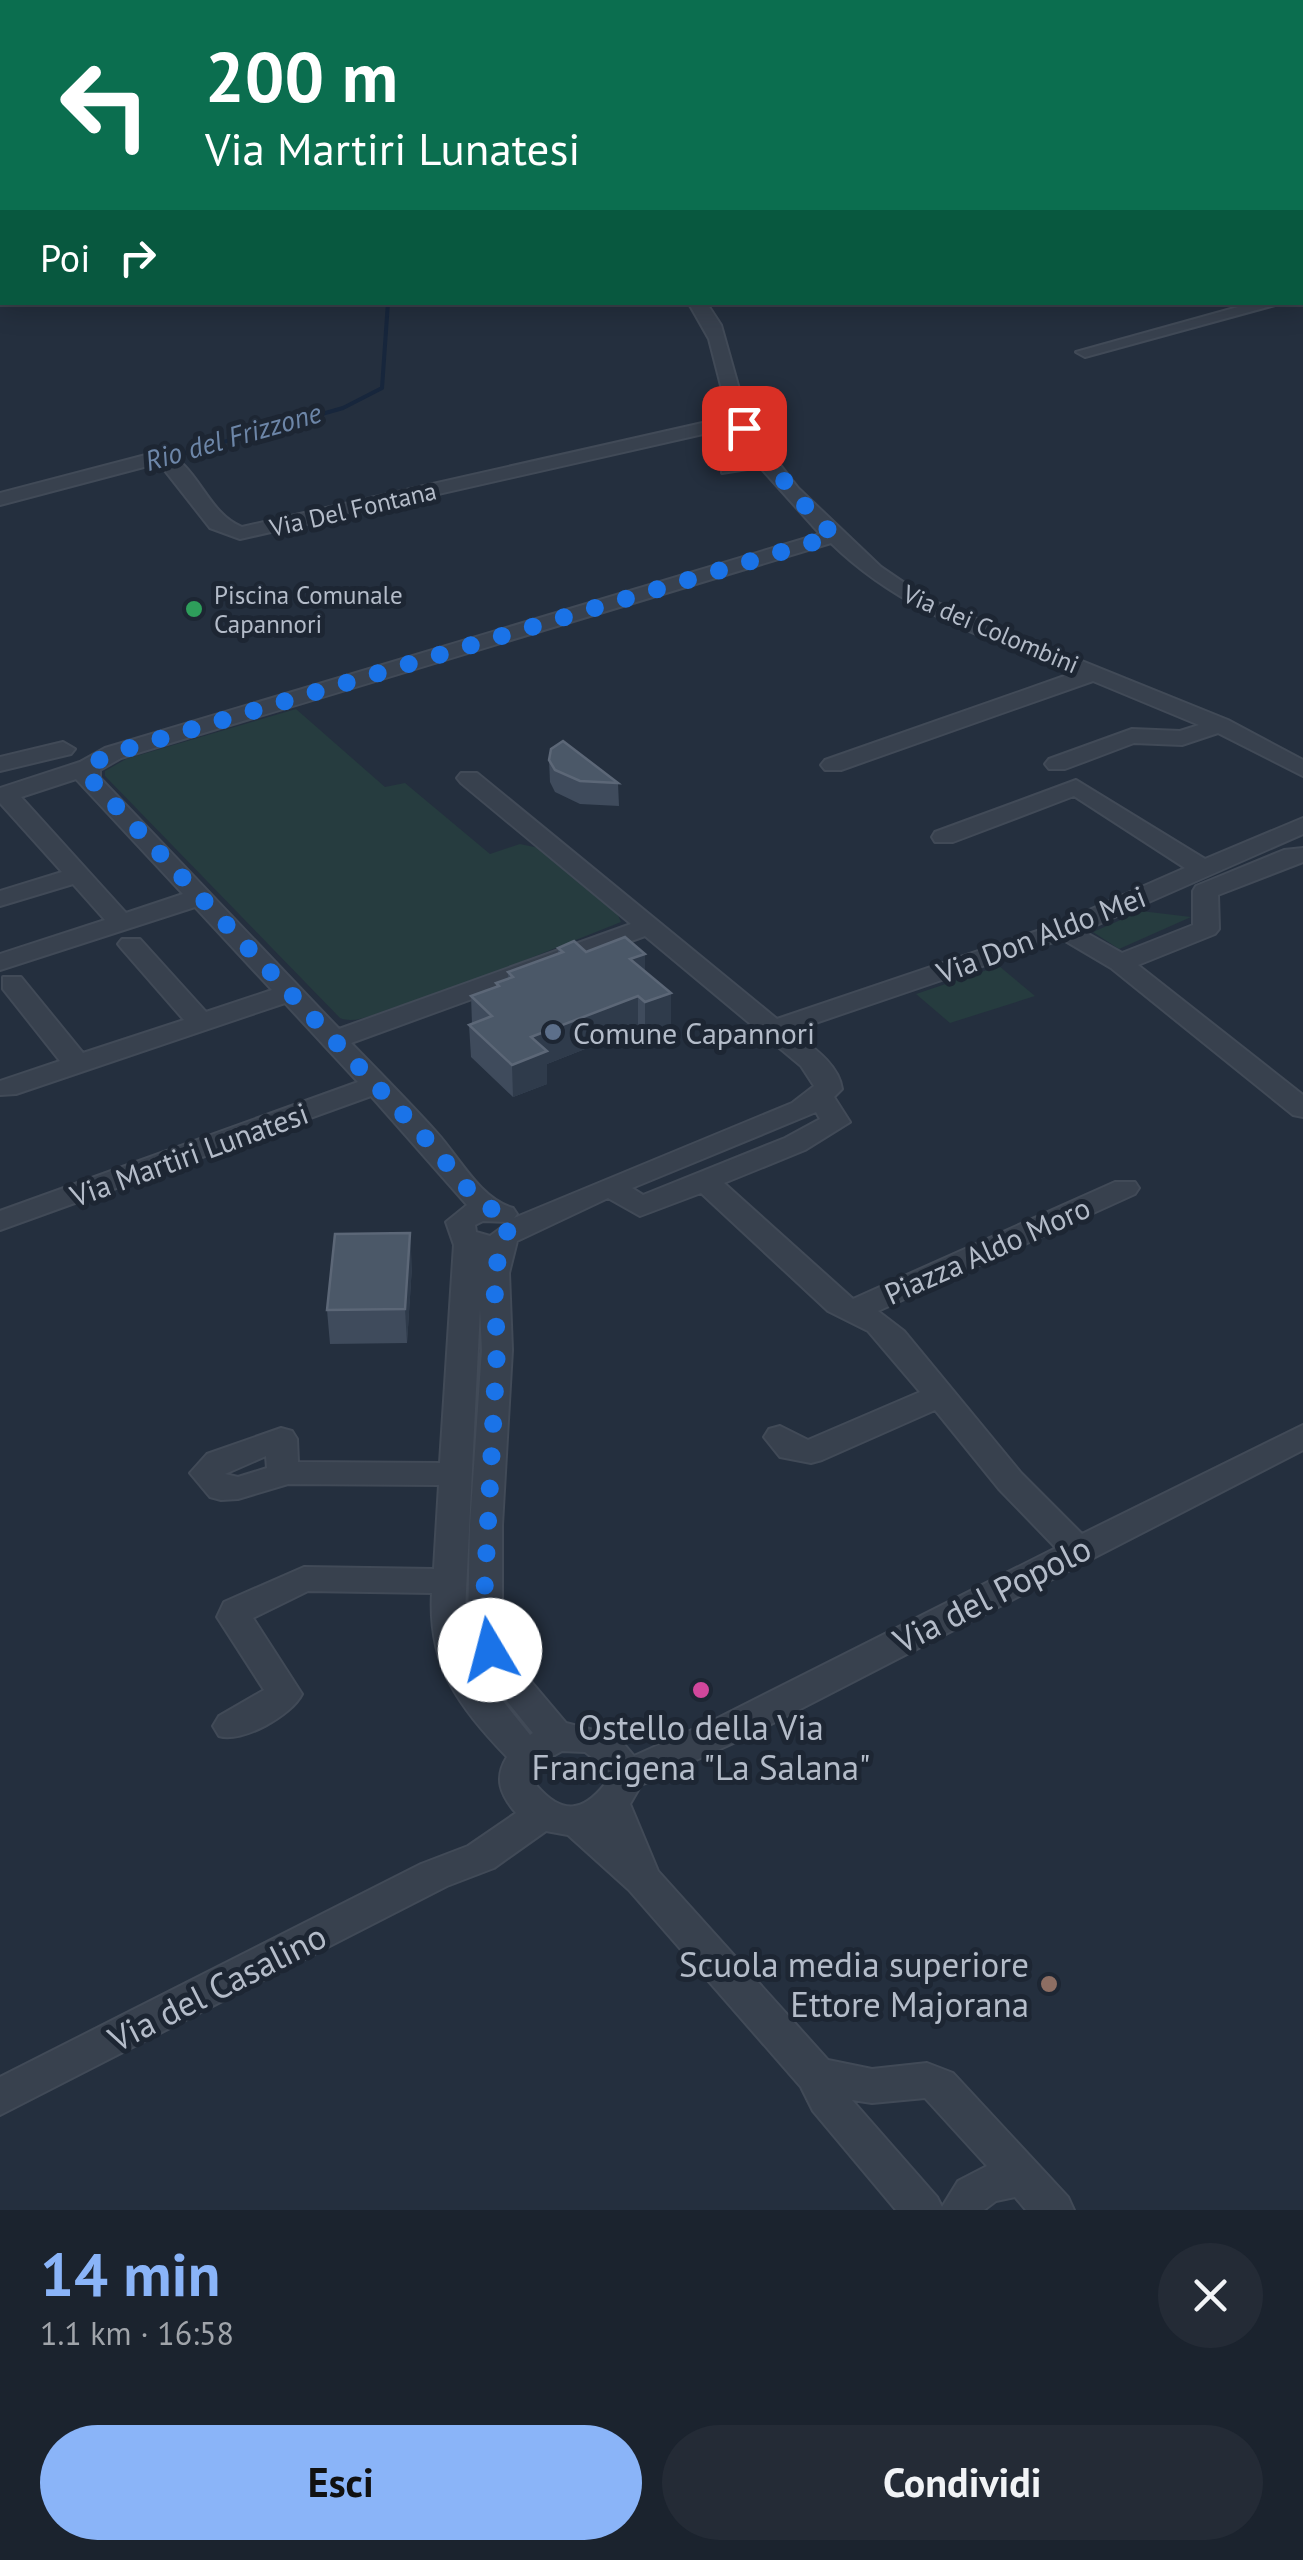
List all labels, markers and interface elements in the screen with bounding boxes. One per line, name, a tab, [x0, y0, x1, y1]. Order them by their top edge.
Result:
text: 200 m	[205, 31, 398, 121]
icon: left	[40, 40, 170, 170]
text: Via Martiri Lunatesi	[205, 119, 580, 177]
icon: right	[110, 230, 165, 285]
text: Poi	[40, 233, 90, 282]
pin	[702, 386, 787, 471]
water label: Rio del Frizzone	[141, 393, 325, 479]
icon: arrive	[717, 401, 772, 456]
street label: Via Del Fontana	[266, 474, 439, 544]
street label: Via dei Colombini	[897, 577, 1084, 680]
place label: Piscina Comunale Capannori	[214, 579, 403, 640]
marker: Piscina Comunale Capannori	[183, 598, 205, 620]
street label: Via Don Aldo Mei	[930, 876, 1151, 992]
place label: Comune Capannori	[573, 1013, 815, 1052]
marker: Comune Capannori	[542, 1021, 564, 1043]
street label: Via Martiri Lunatesi	[64, 1093, 313, 1215]
street label: Piazza Aldo Moro	[878, 1187, 1096, 1313]
street label: Via del Popolo	[884, 1525, 1099, 1664]
position arrow	[438, 1598, 542, 1702]
marker: Ostello della Via Francigena "La Salana"	[690, 1679, 712, 1701]
place label: Ostello della Via Francigena "La Salana"	[531, 1704, 871, 1790]
street label: Via del Casalino	[99, 1912, 334, 2062]
place label: Scuola media superiore Ettore Majorana	[679, 1941, 1029, 2027]
marker: Scuola media superiore Ettore Majorana	[1038, 1973, 1060, 1995]
text: 14 min	[40, 2235, 220, 2313]
button: close	[1158, 2243, 1263, 2348]
text: 1.1 km · 16:58	[40, 2312, 234, 2354]
button: Esci	[40, 2425, 642, 2540]
button: Condividi	[662, 2425, 1263, 2540]

